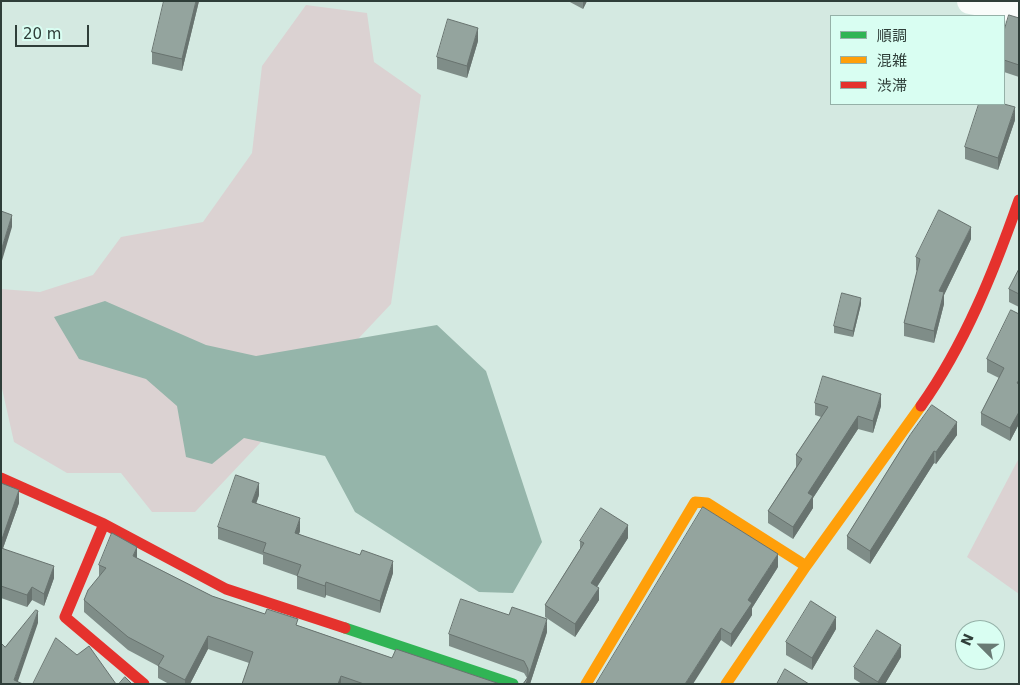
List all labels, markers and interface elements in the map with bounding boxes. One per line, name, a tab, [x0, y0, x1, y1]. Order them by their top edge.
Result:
scale bar	[18, 15, 91, 47]
legend	[830, 15, 1005, 105]
text: 20 m	[23, 25, 61, 43]
text: 順調	[877, 27, 907, 45]
text: 混雑	[877, 52, 907, 70]
text: 渋滞	[877, 77, 907, 95]
north arrow	[955, 620, 1005, 670]
text: N	[957, 631, 977, 648]

